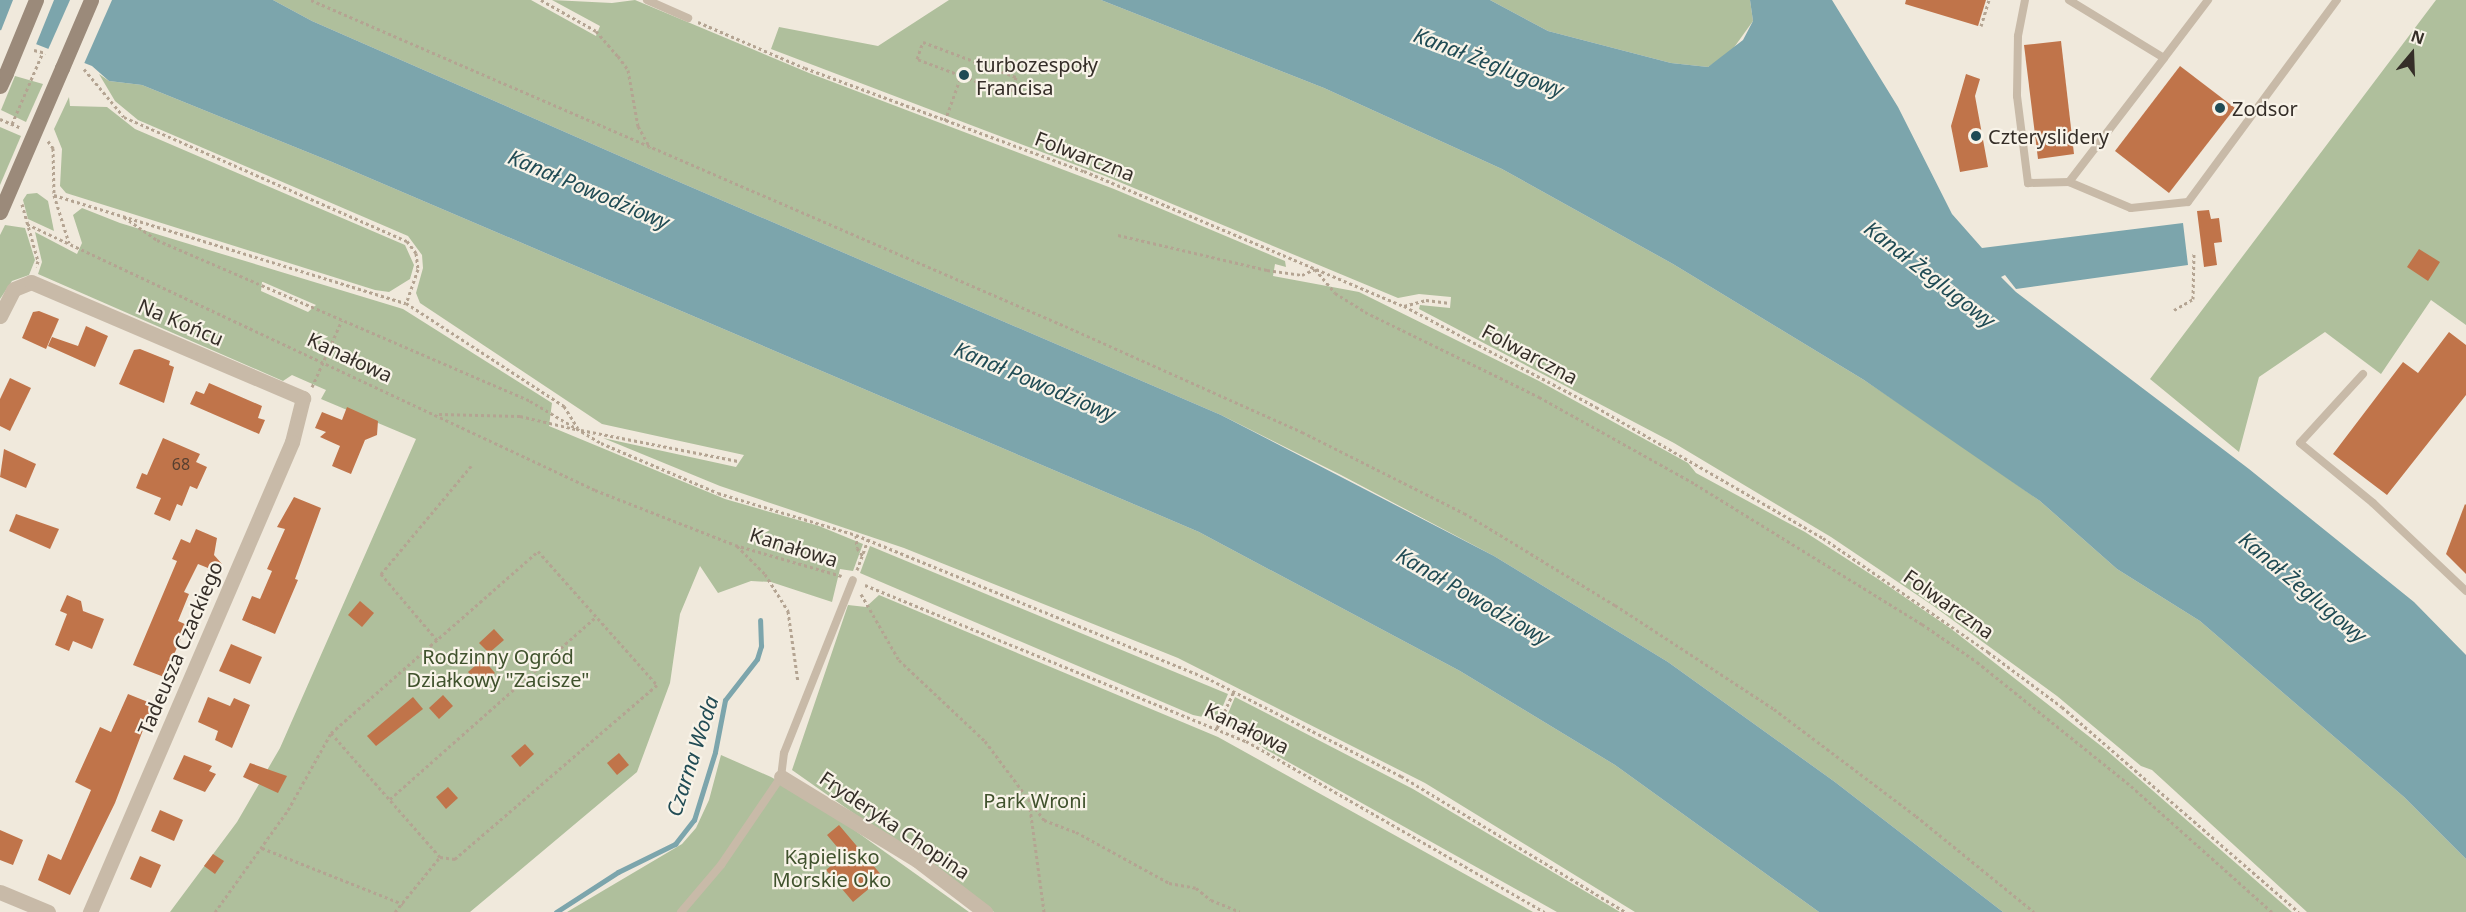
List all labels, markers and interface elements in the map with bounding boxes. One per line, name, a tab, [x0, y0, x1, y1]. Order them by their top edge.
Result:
water label: Kanał Żeglugowy	[1410, 22, 1568, 102]
north arrow	[2382, 24, 2442, 84]
text: N	[2408, 24, 2428, 49]
place label: turbozespoły Francisa	[976, 52, 1098, 99]
marker: turbozespoły Francisa	[957, 68, 971, 82]
place label: Zodsor	[2232, 96, 2298, 120]
marker: Zodsor	[2213, 101, 2227, 115]
place label: Czteryslidery	[1988, 124, 2109, 148]
street label: Folwarczna	[1032, 126, 1138, 186]
marker: Czteryslidery	[1969, 129, 1983, 143]
water label: Kanał Powodziowy	[505, 144, 673, 234]
water label: Kanał Żeglugowy	[1860, 215, 2000, 333]
street label: Na Końcu	[135, 293, 227, 351]
street label: Folwarczna	[1478, 319, 1582, 389]
street label: Kanałowa	[304, 327, 396, 387]
water label: Kanał Powodziowy	[951, 336, 1119, 426]
house number: 68	[172, 454, 190, 474]
street label: Kanałowa	[747, 522, 841, 572]
water label: Kanał Żeglugowy	[2234, 526, 2372, 648]
water label: Kanał Powodziowy	[1392, 542, 1554, 650]
street label: Tadeusza Czackiego	[133, 557, 227, 739]
street label: Folwarczna	[1899, 564, 1999, 644]
park label: Rodzinny Ogród Działkowy "Zacisze"	[407, 645, 589, 692]
water label: Czarna Woda	[661, 693, 723, 819]
street label: Kanałowa	[1201, 697, 1293, 759]
street label: Fryderyka Chopina	[815, 766, 975, 884]
park label: Park Wroni	[983, 788, 1087, 812]
park label: Kąpielisko Morskie Oko	[773, 845, 891, 892]

